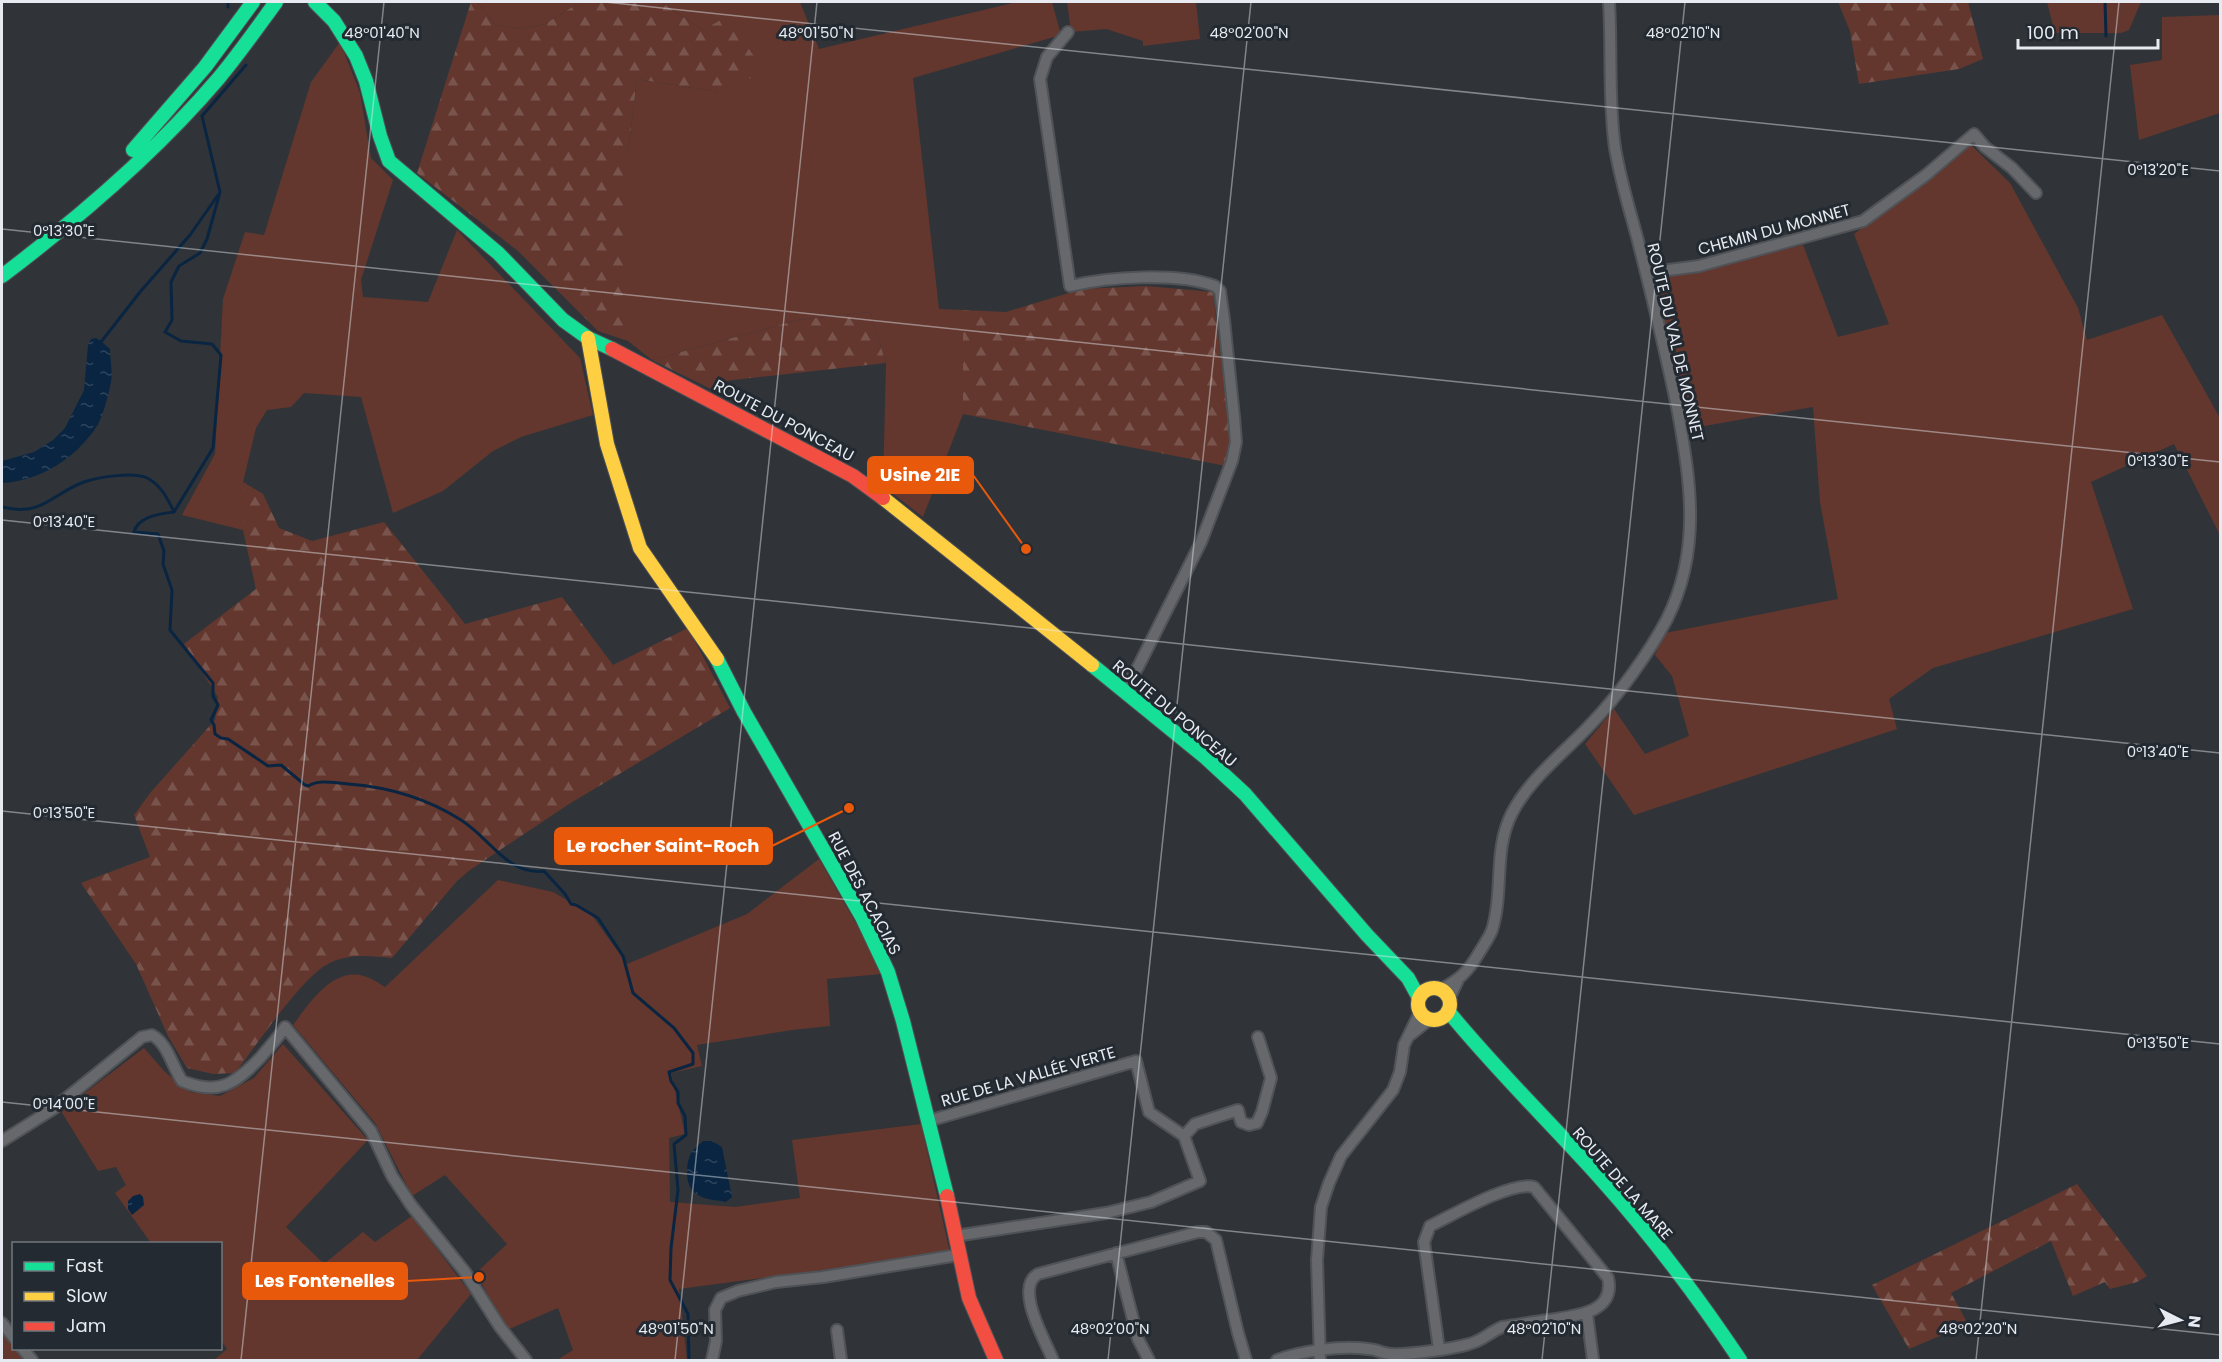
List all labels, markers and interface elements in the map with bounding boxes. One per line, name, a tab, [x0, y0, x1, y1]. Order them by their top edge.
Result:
scale bar	[2018, 12, 2158, 50]
text: 100 m	[2027, 20, 2079, 45]
text: 48°01'40"N	[344, 22, 420, 43]
text: 48°01'50"N	[778, 22, 854, 43]
text: 48°02'00"N	[1209, 22, 1289, 43]
text: 48°02'10"N	[1646, 22, 1720, 43]
text: 0°13'20"E	[2127, 159, 2189, 180]
street label: CHEMIN DU MONNET	[1695, 198, 1853, 261]
text: 0°13'30"E	[33, 220, 95, 241]
street label: ROUTE DU VAL DE MONNET	[1641, 241, 1710, 444]
street label: ROUTE DU PONCEAU	[710, 374, 858, 467]
text: 0°13'30"E	[2127, 450, 2189, 471]
callout: Usine 2IE	[868, 457, 973, 493]
text: Usine 2IE	[880, 462, 960, 487]
text: 0°13'40"E	[33, 511, 95, 532]
street label: ROUTE DU PONCEAU	[1108, 654, 1242, 772]
text: 0°13'40"E	[2127, 741, 2189, 762]
text: 0°13'50"E	[33, 802, 95, 823]
callout: Le rocher Saint-Roch	[555, 828, 772, 864]
street label: RUE DES ACACIAS	[822, 828, 907, 959]
text: Le rocher Saint-Roch	[567, 833, 760, 858]
text: 0°13'50"E	[2127, 1032, 2189, 1053]
street label: RUE DE LA VALLÉE VERTE	[938, 1041, 1118, 1112]
text: 0°14'00"E	[32, 1093, 96, 1114]
street label: ROUTE DE LA MARE	[1567, 1122, 1678, 1245]
legend	[12, 1242, 222, 1350]
text: Fast	[66, 1253, 103, 1278]
callout: Les Fontenelles	[243, 1263, 407, 1299]
text: Les Fontenelles	[255, 1268, 395, 1293]
text: Slow	[66, 1283, 108, 1308]
north arrow	[2150, 1290, 2210, 1350]
text: Jam	[66, 1313, 106, 1338]
text: N	[2182, 1314, 2206, 1329]
text: 48°01'50"N	[638, 1318, 714, 1339]
text: 48°02'00"N	[1070, 1318, 1150, 1339]
text: 48°02'10"N	[1507, 1318, 1581, 1339]
text: 48°02'20"N	[1939, 1318, 2017, 1339]

